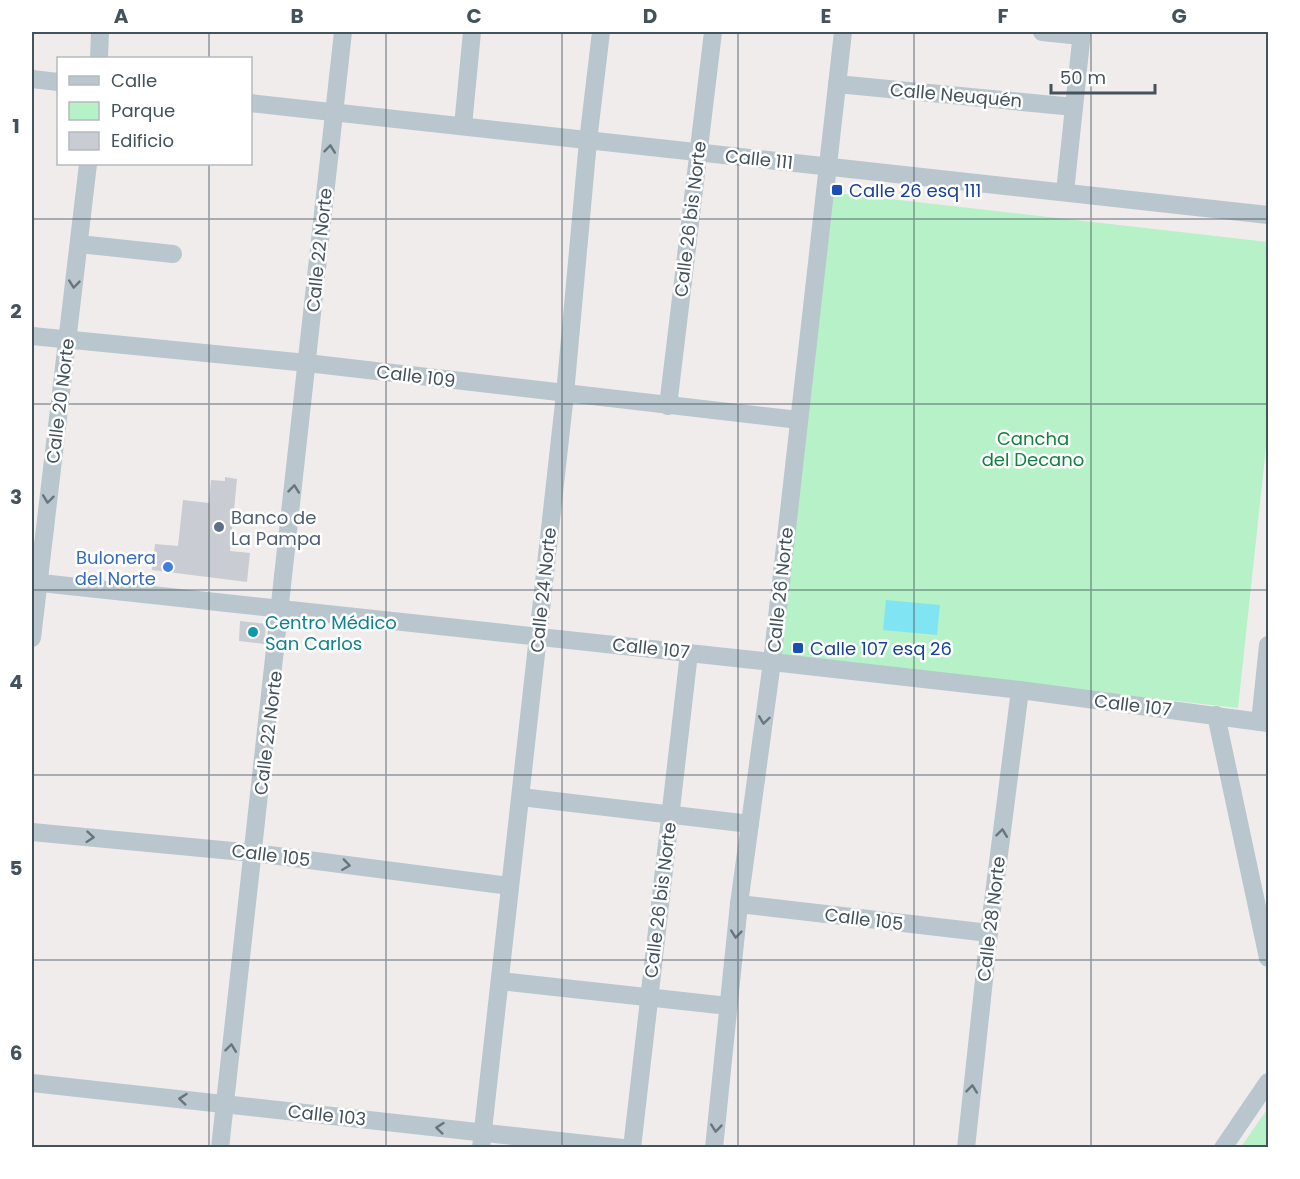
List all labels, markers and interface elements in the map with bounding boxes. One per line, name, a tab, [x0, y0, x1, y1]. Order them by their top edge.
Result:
text: A	[114, 2, 129, 30]
text: B	[290, 2, 304, 30]
text: C	[466, 2, 482, 30]
text: D	[643, 2, 657, 30]
text: E	[821, 2, 831, 30]
text: F	[998, 2, 1009, 30]
text: G	[1171, 2, 1187, 30]
legend	[57, 57, 252, 165]
scale bar	[1051, 57, 1154, 95]
text: 50 m	[1060, 65, 1106, 90]
text: Calle	[111, 68, 157, 93]
street label: Calle Neuquén	[889, 77, 1023, 113]
text: Parque	[111, 98, 175, 123]
text: 1	[12, 112, 20, 140]
text: Edificio	[111, 128, 174, 153]
street label: Calle 26 bis Norte	[668, 140, 712, 298]
street label: Calle 111	[724, 143, 794, 175]
one-way arrow	[324, 145, 336, 154]
place label: Calle 26 esq 111	[849, 178, 981, 203]
marker: Calle 26 esq 111	[830, 183, 844, 197]
street label: Calle 22 Norte	[300, 187, 338, 313]
one-way arrow	[68, 280, 81, 289]
text: 2	[10, 297, 22, 325]
street label: Calle 20 Norte	[40, 337, 80, 465]
street label: Calle 109	[375, 359, 457, 393]
park label: Cancha del Decano	[982, 426, 1084, 472]
text: 3	[10, 483, 22, 511]
one-way arrow	[287, 485, 300, 494]
one-way arrow	[42, 494, 55, 503]
place label: Banco de La Pampa	[231, 505, 321, 551]
marker: Banco de La Pampa	[212, 520, 226, 534]
street label: Calle 24 Norte	[524, 526, 562, 654]
street label: Calle 26 Norte	[761, 526, 799, 654]
place label: Bulonera del Norte	[75, 545, 156, 591]
marker: Bulonera del Norte	[161, 560, 175, 574]
place label: Centro Médico San Carlos	[265, 610, 397, 656]
marker: Centro Médico San Carlos	[246, 625, 260, 639]
street label: Calle 107	[611, 632, 691, 665]
place label: Calle 107 esq 26	[810, 636, 952, 661]
marker: Calle 107 esq 26	[791, 641, 805, 655]
text: 4	[9, 668, 23, 696]
street label: Calle 22 Norte	[248, 669, 288, 797]
street label: Calle 107	[1093, 688, 1173, 722]
one-way arrow	[758, 715, 771, 724]
street label: Calle 26 bis Norte	[638, 821, 682, 979]
one-way arrow	[995, 828, 1007, 838]
one-way arrow	[85, 830, 94, 843]
street label: Calle 105	[230, 838, 312, 872]
text: 5	[10, 854, 23, 882]
street label: Calle 28 Norte	[971, 855, 1011, 983]
one-way arrow	[342, 858, 351, 870]
street label: Calle 105	[823, 902, 905, 936]
one-way arrow	[730, 929, 743, 938]
text: 6	[10, 1039, 22, 1067]
one-way arrow	[225, 1043, 237, 1052]
one-way arrow	[965, 1085, 978, 1094]
one-way arrow	[179, 1093, 188, 1106]
street label: Calle 103	[287, 1098, 367, 1132]
one-way arrow	[435, 1122, 444, 1135]
one-way arrow	[710, 1123, 723, 1132]

